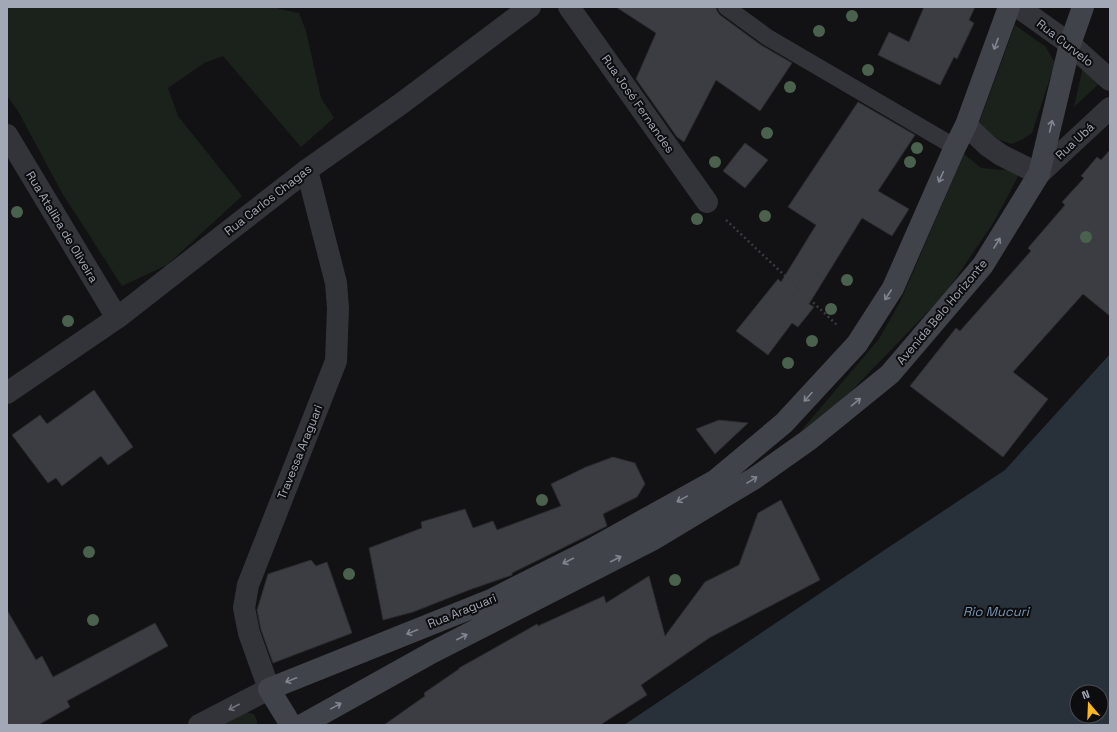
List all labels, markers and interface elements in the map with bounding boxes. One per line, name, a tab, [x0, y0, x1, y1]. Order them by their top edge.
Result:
street label: Rua Curvelo	[1033, 16, 1097, 70]
one-way arrow	[991, 37, 999, 49]
street label: Rua José Fernandes	[598, 52, 678, 156]
street label: Rua Ubá	[1052, 119, 1098, 163]
one-way arrow	[1047, 120, 1055, 133]
street label: Rua Carlos Chagas	[221, 161, 315, 239]
street label: Rua Ataliba de Oliveira	[22, 168, 102, 286]
one-way arrow	[937, 170, 945, 182]
one-way arrow	[993, 238, 1001, 249]
street label: Avenida Belo Horizonte	[893, 256, 991, 368]
one-way arrow	[884, 290, 893, 301]
one-way arrow	[803, 392, 813, 402]
one-way arrow	[850, 398, 861, 407]
street label: Travessa Araguari	[274, 402, 326, 502]
one-way arrow	[746, 476, 757, 484]
one-way arrow	[676, 495, 688, 503]
one-way arrow	[609, 555, 621, 562]
one-way arrow	[562, 558, 574, 565]
street label: Rua Araguari	[425, 590, 499, 632]
water label: Rio Mucuri	[963, 603, 1031, 620]
one-way arrow	[406, 629, 418, 636]
one-way arrow	[456, 633, 468, 640]
one-way arrow	[285, 677, 297, 685]
north arrow	[1069, 684, 1109, 724]
text: N	[1080, 687, 1092, 702]
one-way arrow	[330, 702, 342, 709]
one-way arrow	[229, 704, 241, 711]

